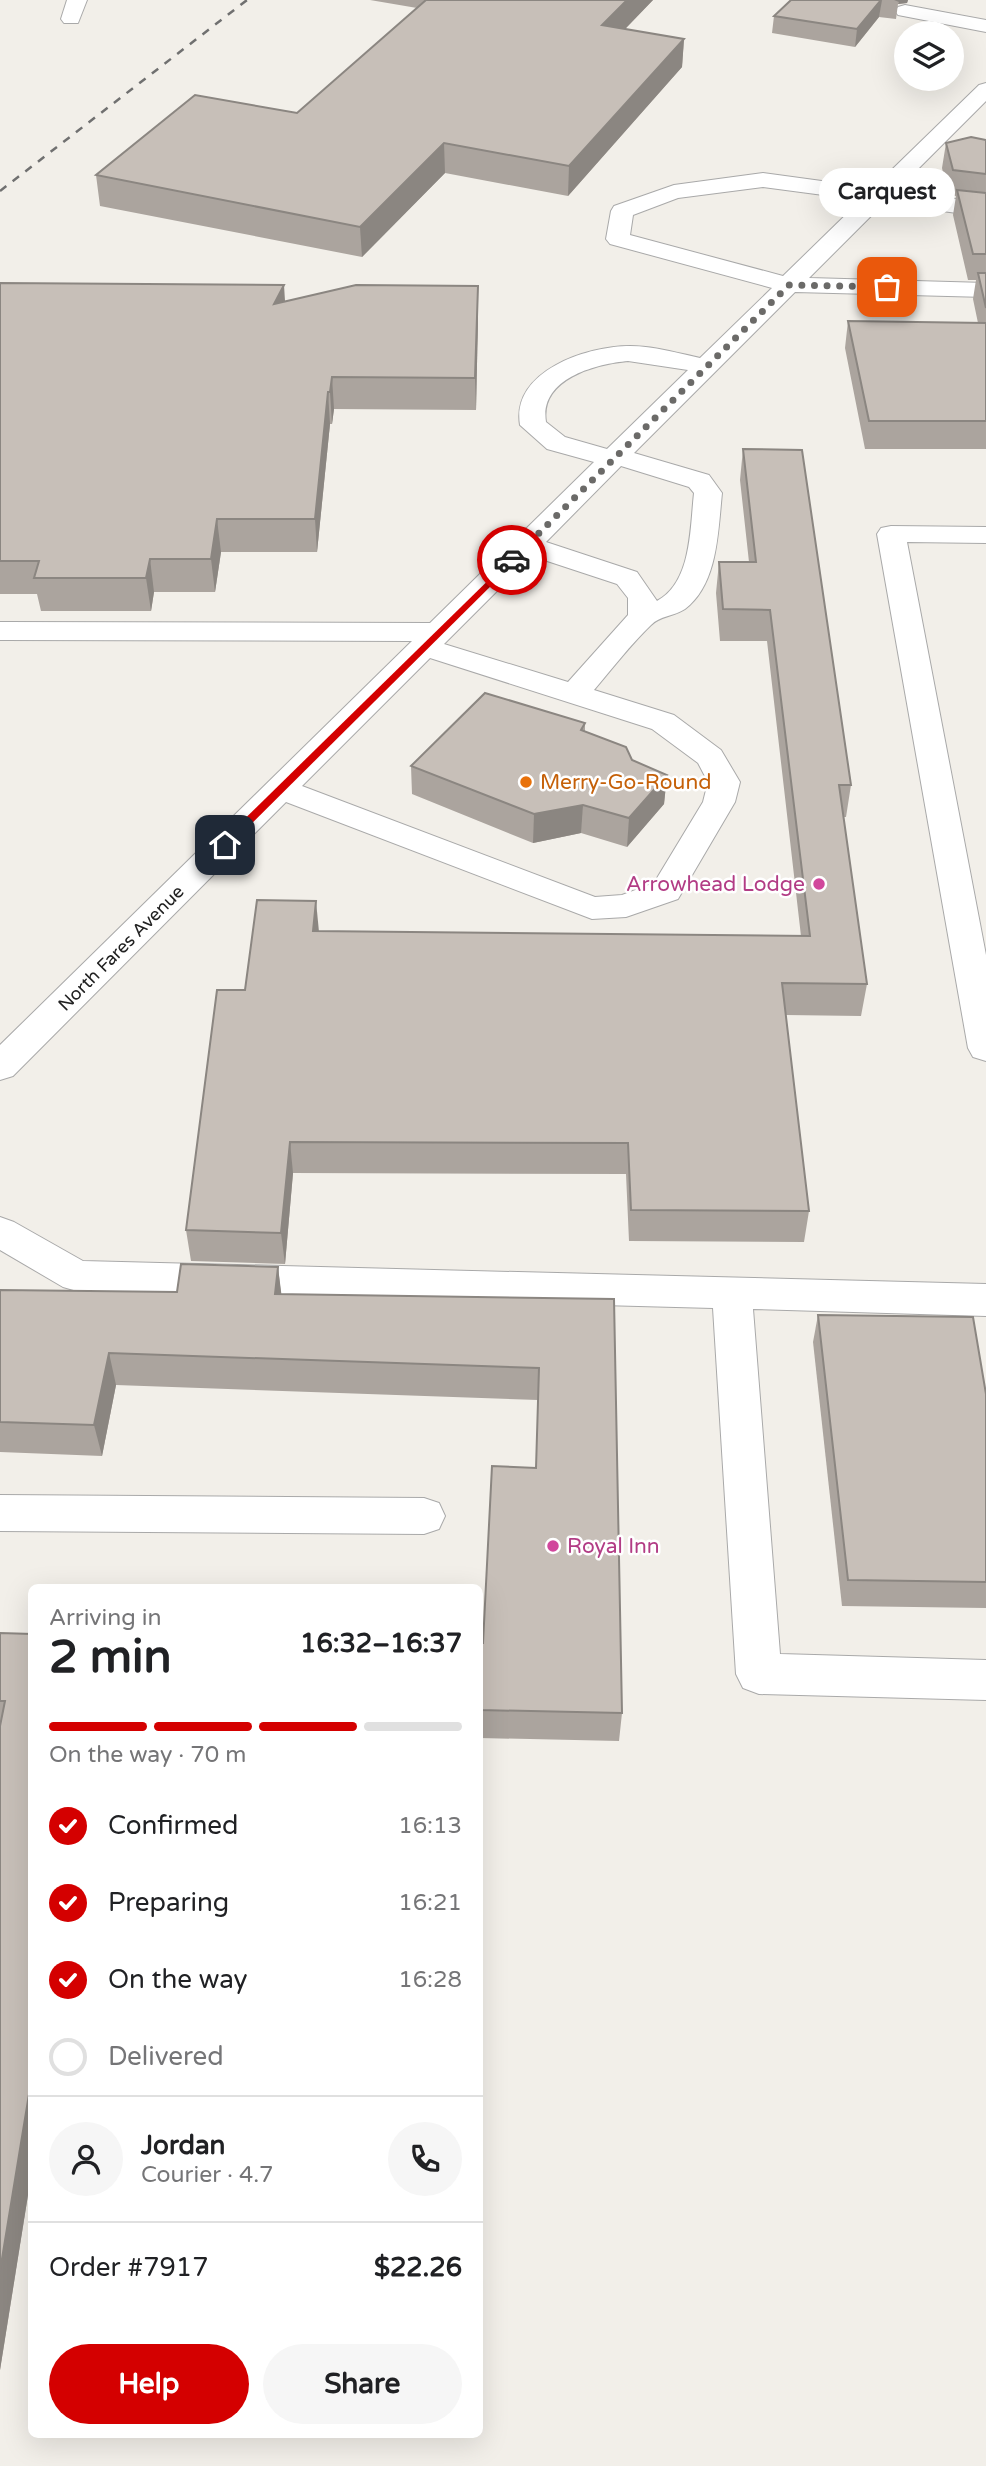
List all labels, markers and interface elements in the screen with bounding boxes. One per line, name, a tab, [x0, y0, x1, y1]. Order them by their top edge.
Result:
map controls	[894, 21, 964, 91]
button: layers	[894, 21, 964, 91]
callout: Carquest	[819, 168, 955, 217]
text: Carquest	[838, 178, 936, 206]
pin	[857, 257, 917, 317]
icon: bag	[868, 268, 906, 306]
courier	[477, 525, 547, 595]
icon: car	[493, 541, 531, 579]
place label: Merry-Go-Round	[540, 770, 711, 795]
marker: Merry-Go-Round	[518, 774, 534, 790]
pin	[195, 815, 255, 875]
icon: home	[206, 826, 244, 864]
place label: Arrowhead Lodge	[626, 872, 805, 897]
marker: Arrowhead Lodge	[811, 876, 827, 892]
street label: North Fares Avenue	[54, 881, 188, 1015]
place label: Royal Inn	[567, 1534, 660, 1559]
marker: Royal Inn	[545, 1538, 561, 1554]
text: Arriving in	[49, 1604, 162, 1632]
text: 16:32–16:37	[300, 1628, 462, 1659]
text: 2 min	[49, 1630, 172, 1685]
text: On the way · 70 m	[49, 1741, 246, 1769]
icon: check	[49, 1807, 87, 1845]
text: Confirmed	[108, 1810, 238, 1841]
text: 16:13	[398, 1812, 462, 1840]
icon: check	[49, 1884, 87, 1922]
text: Preparing	[108, 1887, 229, 1918]
text: 16:21	[398, 1889, 462, 1917]
icon: check	[49, 1961, 87, 1999]
text: On the way	[108, 1964, 248, 1995]
text: 16:28	[398, 1966, 462, 1994]
text: Delivered	[108, 2041, 224, 2072]
button: person	[49, 2122, 123, 2196]
button: phone	[388, 2122, 462, 2196]
text: Jordan	[141, 2130, 225, 2161]
text: Courier · 4.7	[141, 2161, 274, 2189]
text: Order #7917	[49, 2252, 209, 2283]
text: $22.26	[374, 2252, 462, 2283]
button: Help	[49, 2344, 249, 2424]
button: Share	[263, 2344, 462, 2424]

